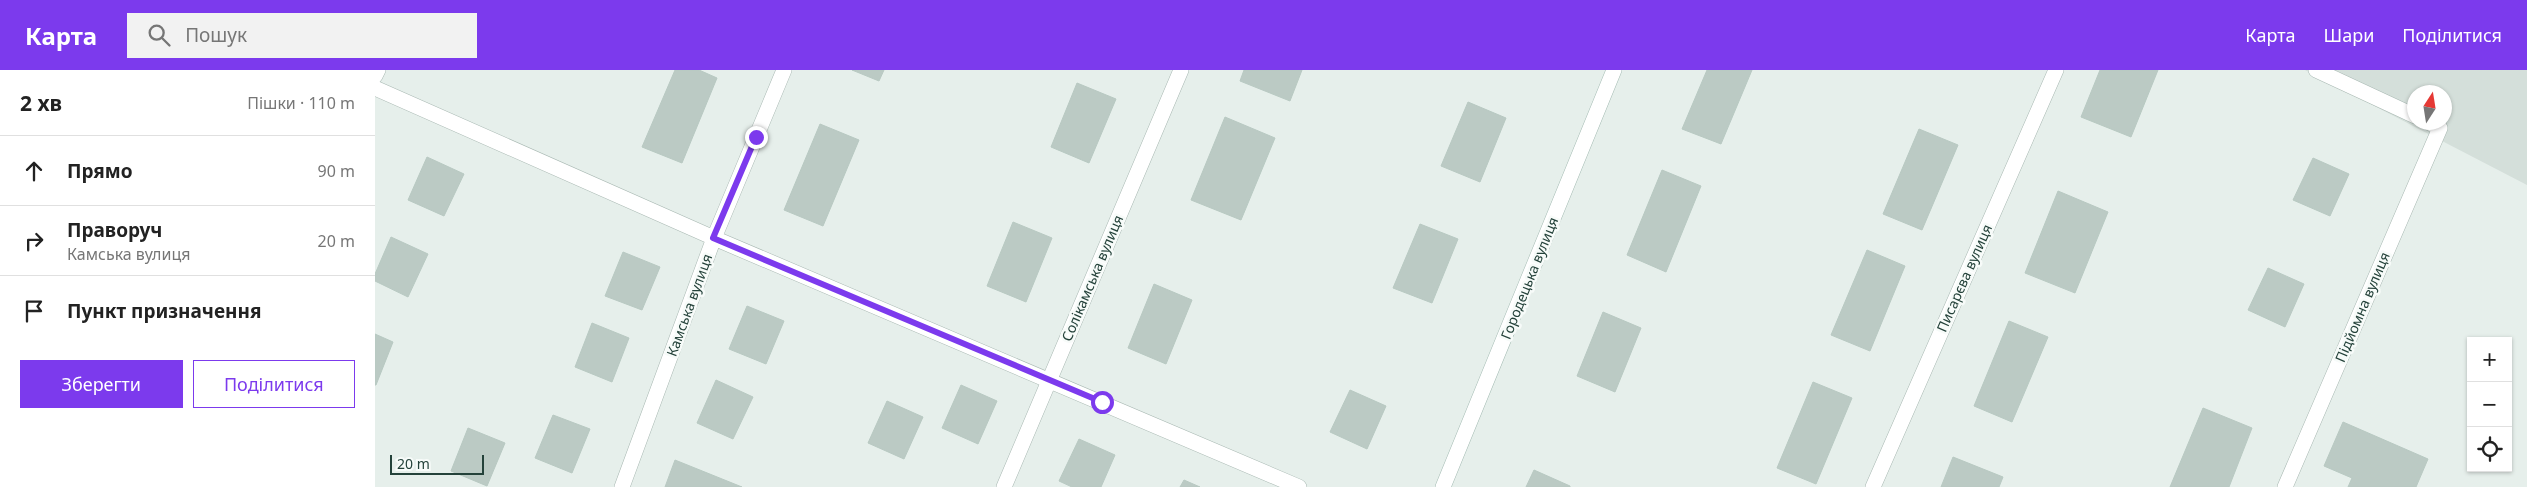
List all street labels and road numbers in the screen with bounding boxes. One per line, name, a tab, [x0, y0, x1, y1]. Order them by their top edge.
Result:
street label: Солікамська вулиця	[1057, 212, 1127, 344]
street label: Городецька вулиця	[1496, 214, 1562, 342]
street label: Писарєва вулиця	[1932, 221, 1996, 335]
street label: Підйомна вулиця	[2330, 249, 2394, 365]
street label: Камська вулиця	[662, 251, 716, 359]

